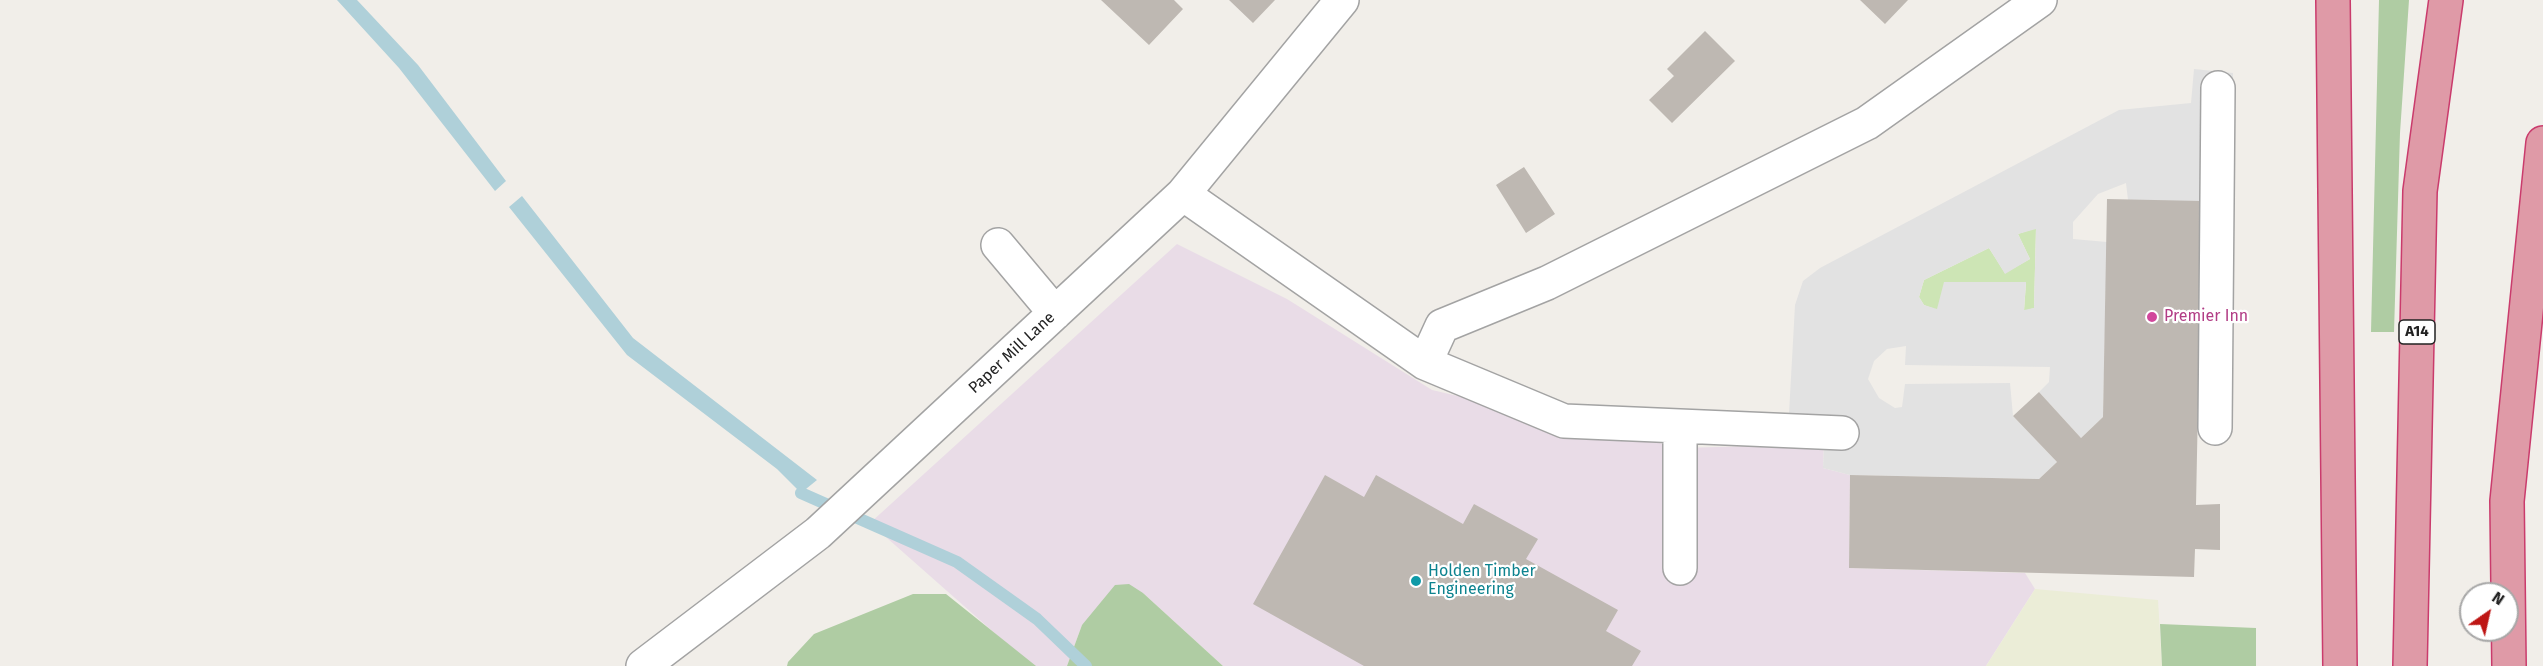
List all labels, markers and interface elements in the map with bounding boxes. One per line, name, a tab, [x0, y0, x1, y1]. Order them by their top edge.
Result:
place label: Premier Inn	[2164, 307, 2248, 327]
street label: Paper Mill Lane	[965, 308, 1059, 398]
marker: Premier Inn	[2145, 310, 2159, 324]
road number: A14	[2399, 320, 2435, 344]
place label: Holden Timber Engineering	[1428, 562, 1536, 600]
marker: Holden Timber Engineering	[1409, 574, 1423, 588]
north arrow	[2459, 582, 2519, 642]
text: N	[2489, 587, 2508, 609]

